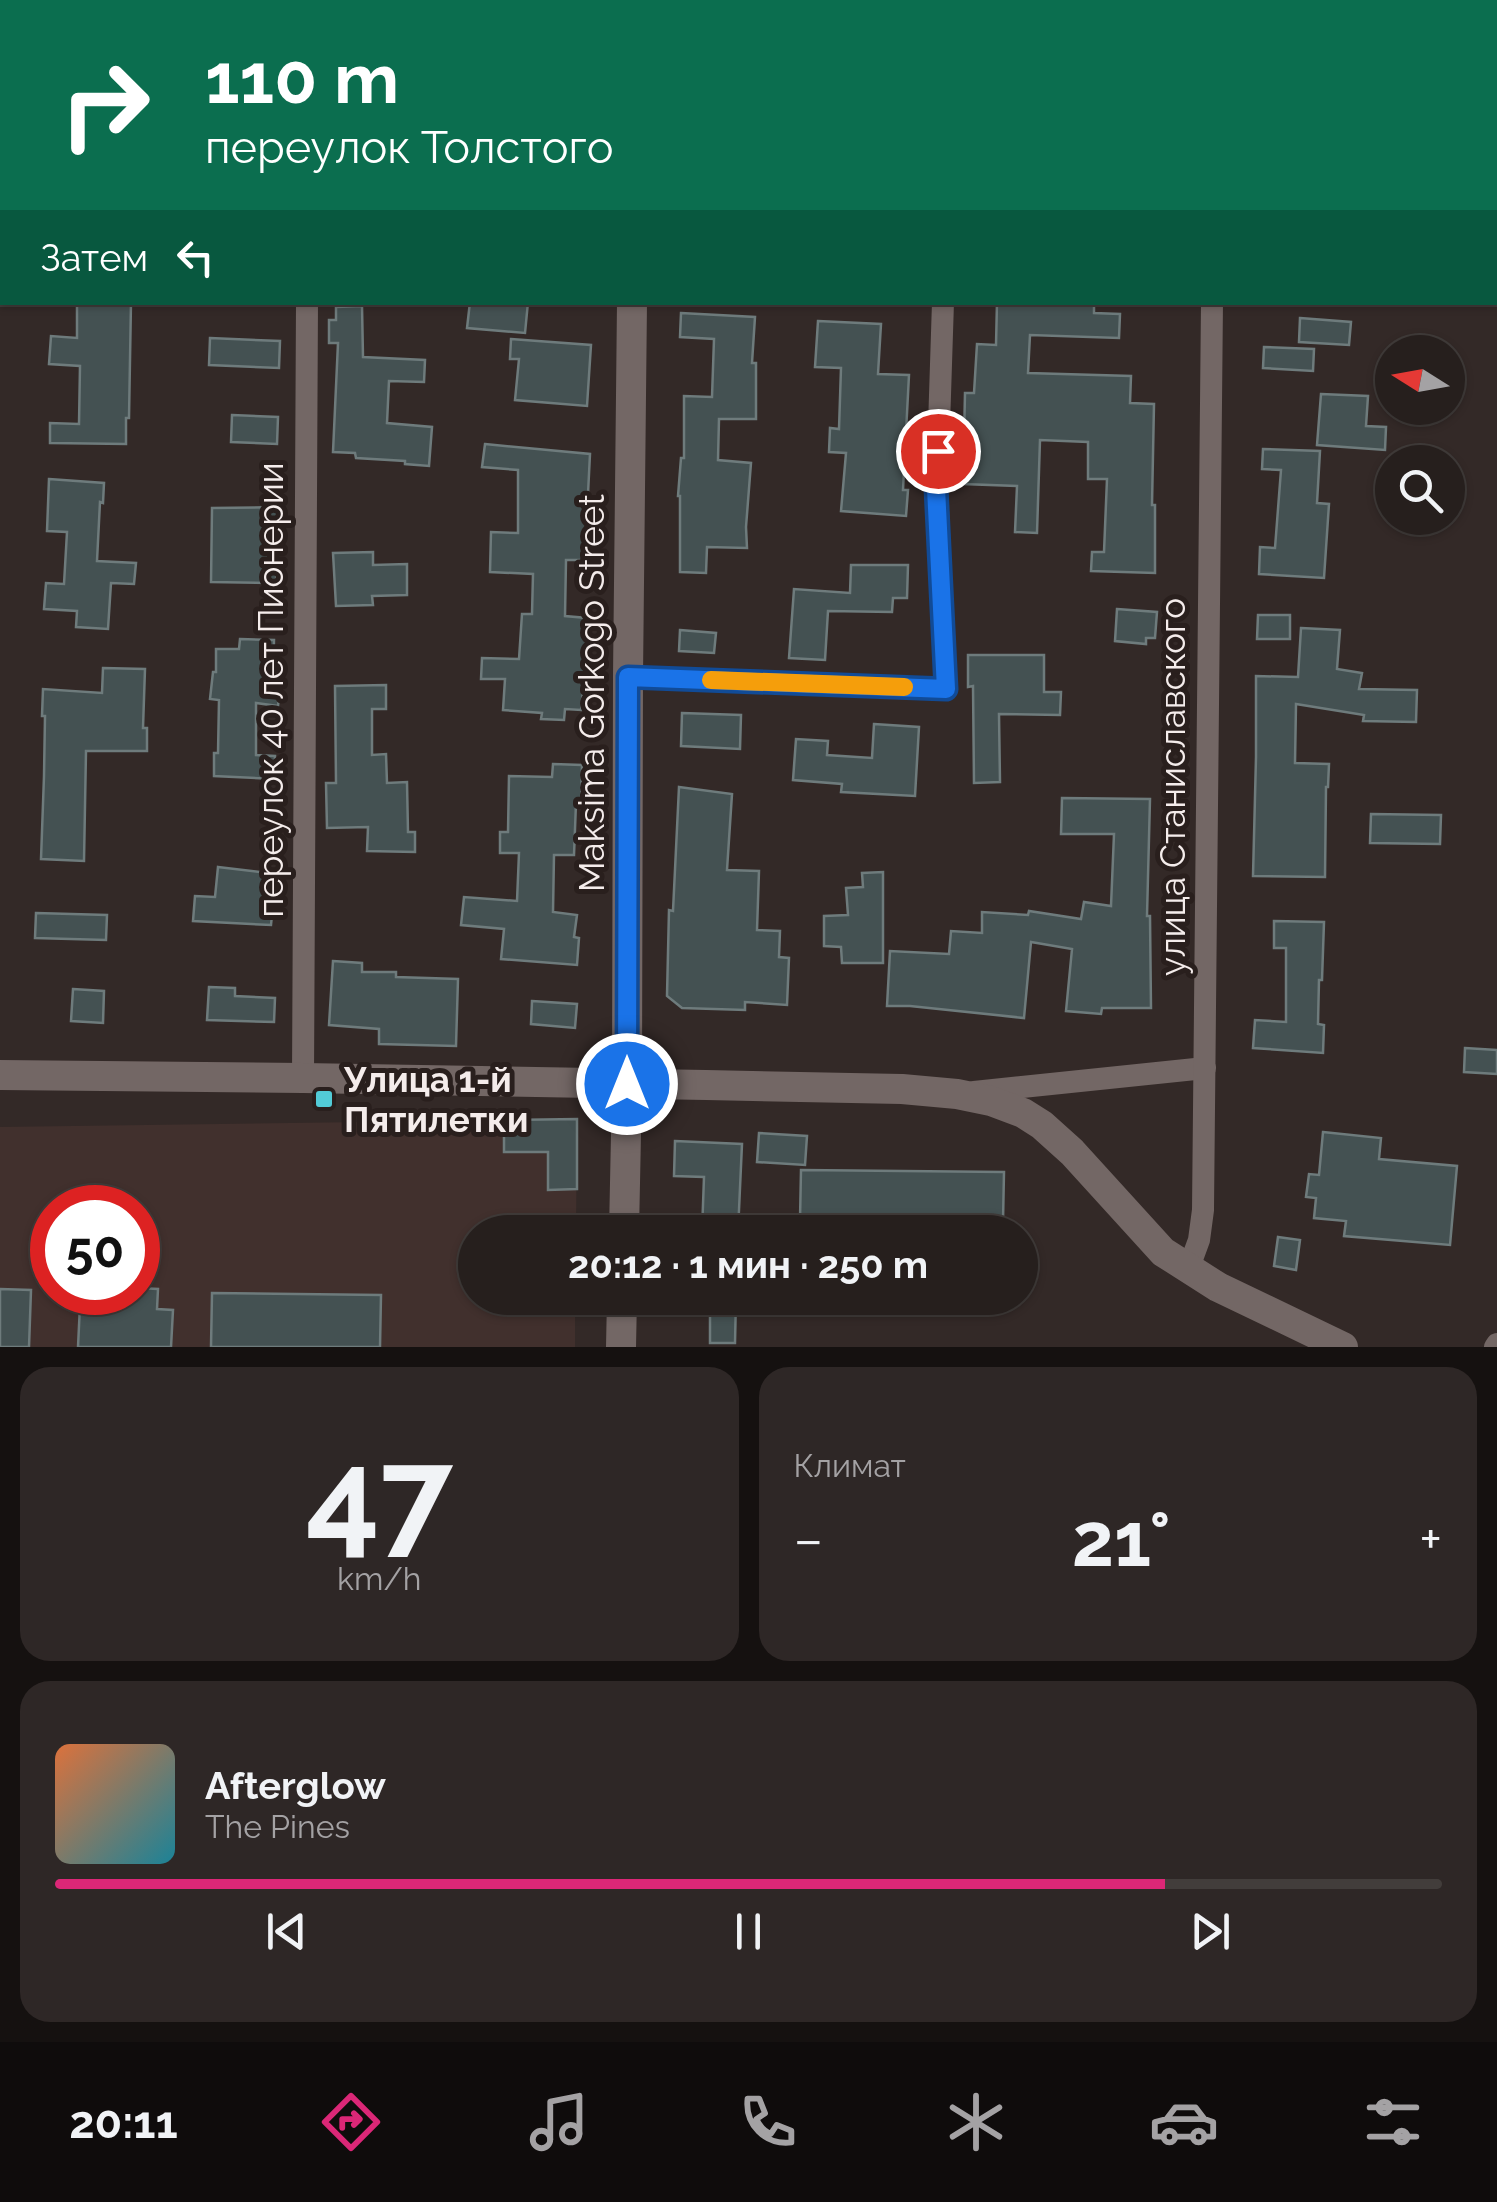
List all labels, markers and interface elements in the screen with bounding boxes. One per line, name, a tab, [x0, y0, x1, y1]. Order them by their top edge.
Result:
text: 110 m	[205, 37, 399, 119]
icon: right	[40, 40, 170, 170]
text: переулок Толстого	[205, 121, 614, 174]
icon: left	[168, 230, 223, 285]
text: Затем	[40, 235, 148, 280]
north arrow	[1375, 335, 1465, 425]
map controls	[1375, 335, 1465, 535]
pin	[896, 409, 981, 494]
icon: arrive	[911, 424, 966, 479]
button: search	[1375, 445, 1465, 535]
street label: переулок 40 лет Пионерии	[250, 462, 291, 918]
street label: Maksima Gorkogo Street	[571, 494, 612, 892]
street label: улица Станиславского	[1152, 598, 1193, 976]
position arrow	[575, 1032, 679, 1136]
place label: Улица 1-й Пятилетки	[343, 1059, 529, 1140]
marker: Улица 1-й Пятилетки	[313, 1088, 335, 1110]
speed limit sign: 50	[30, 1185, 160, 1315]
text: 20:12 · 1 мин · 250 m	[568, 1242, 928, 1287]
text: 47	[306, 1419, 453, 1571]
text: Климат	[794, 1447, 906, 1484]
text: 21°	[1072, 1495, 1171, 1584]
text: −	[794, 1507, 823, 1572]
text: +	[1419, 1507, 1442, 1572]
text: km/h	[337, 1560, 421, 1597]
text: Afterglow	[205, 1763, 386, 1808]
text: The Pines	[205, 1808, 350, 1845]
icon: previous	[259, 1904, 314, 1959]
icon: pause	[721, 1904, 776, 1959]
icon: next	[1183, 1904, 1238, 1959]
icon: directions	[316, 2087, 386, 2157]
icon: music	[524, 2087, 594, 2157]
icon: phone	[733, 2087, 803, 2157]
icon: climate	[941, 2087, 1011, 2157]
icon: car	[1149, 2087, 1219, 2157]
icon: filters	[1358, 2087, 1428, 2157]
text: 20:11	[69, 2096, 178, 2149]

